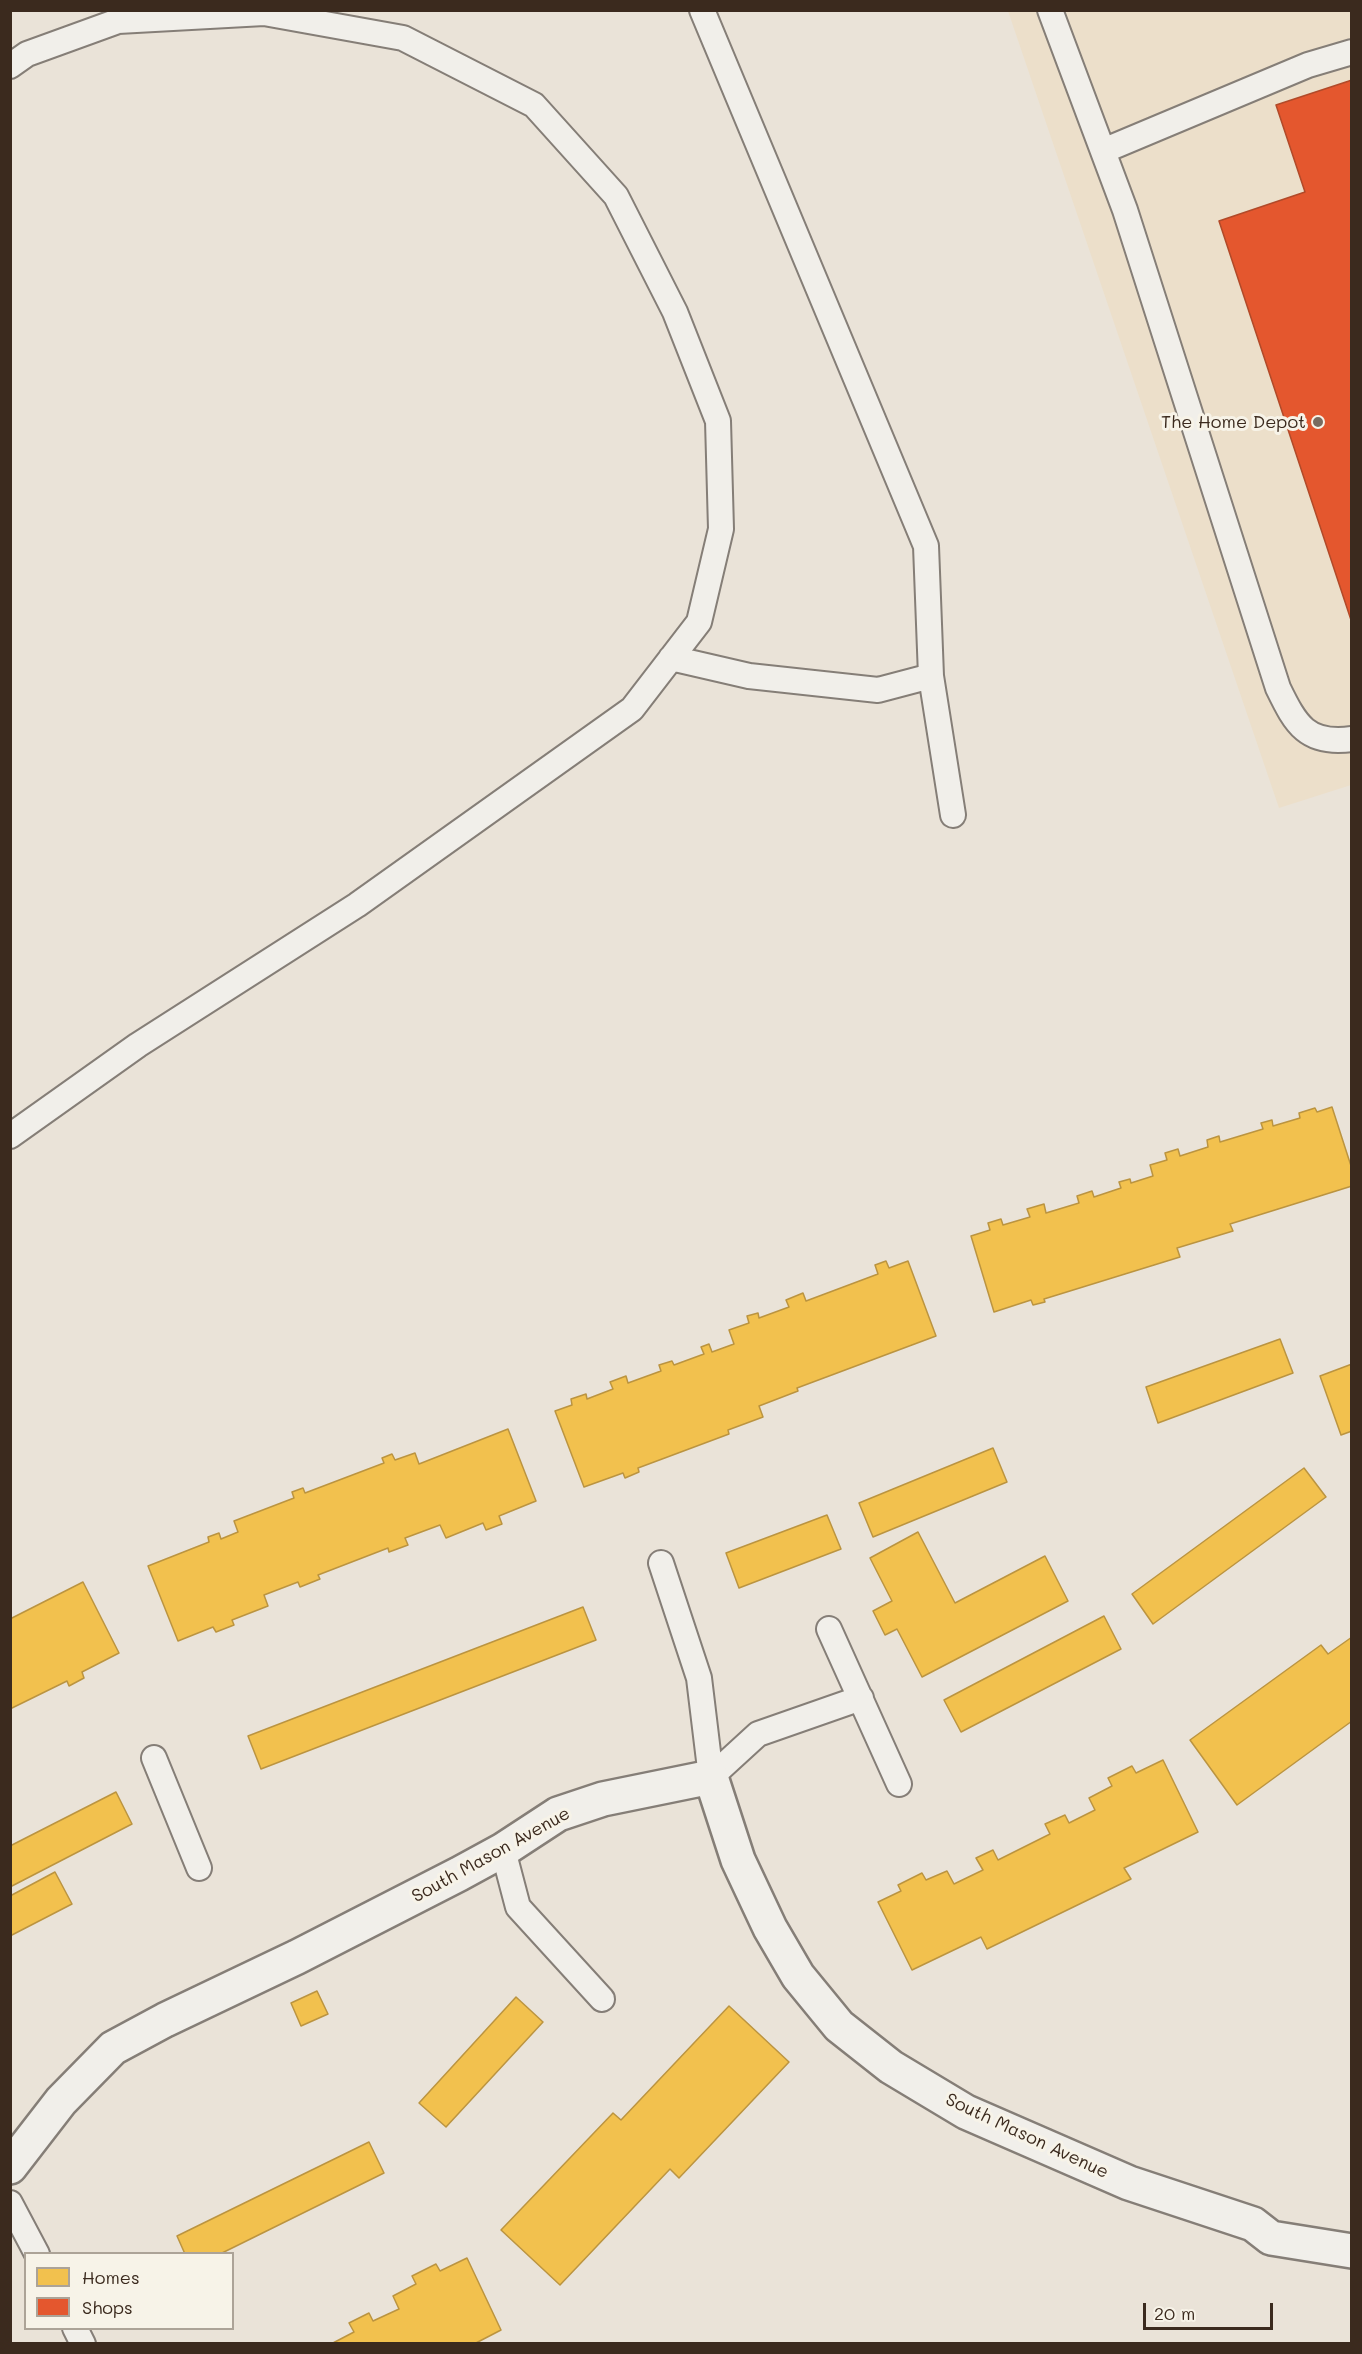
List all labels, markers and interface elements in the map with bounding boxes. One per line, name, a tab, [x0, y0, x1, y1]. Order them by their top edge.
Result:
place label: The Home Depot	[1161, 411, 1306, 433]
marker: The Home Depot	[1311, 415, 1325, 429]
street label: South Mason Avenue	[408, 1803, 574, 1907]
street label: South Mason Avenue	[942, 2089, 1112, 2183]
legend	[24, 2252, 234, 2330]
text: Homes	[82, 2265, 140, 2289]
scale bar	[1146, 2291, 1276, 2329]
text: Shops	[82, 2295, 133, 2319]
text: 20 m	[1154, 2301, 1195, 2325]

